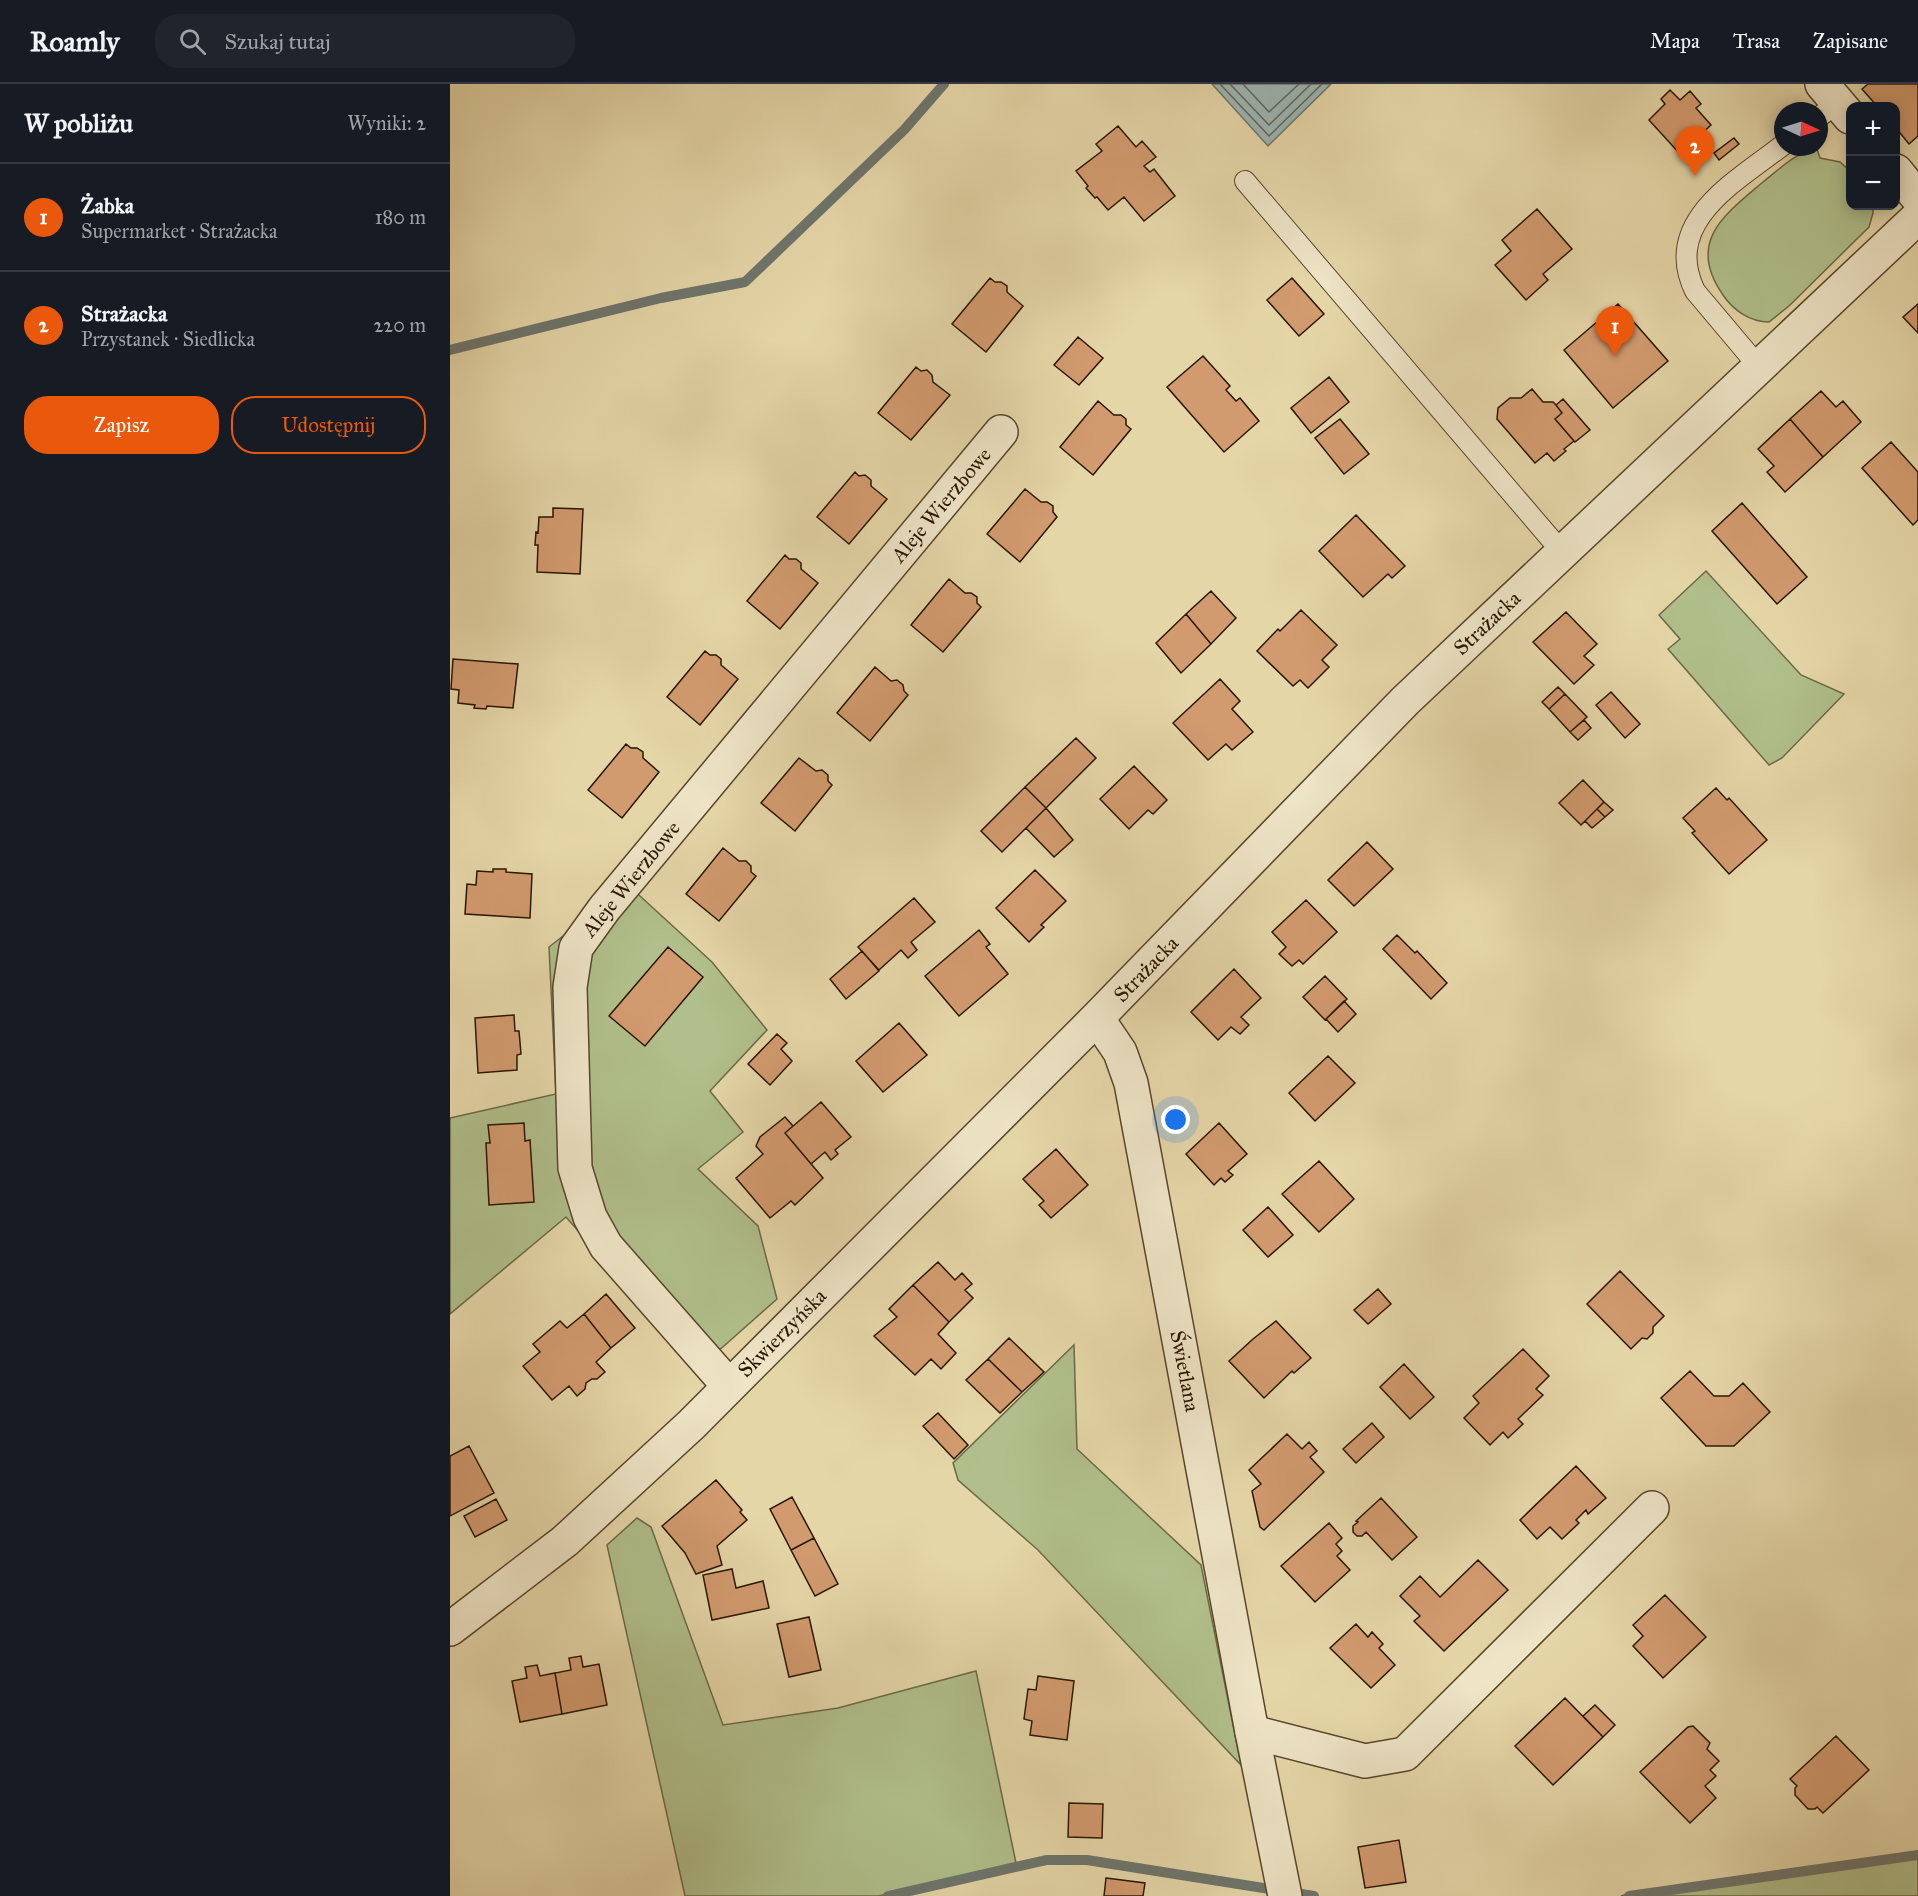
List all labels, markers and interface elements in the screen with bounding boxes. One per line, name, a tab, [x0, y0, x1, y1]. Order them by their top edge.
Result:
search box	[155, 14, 575, 68]
text: Roamly	[30, 24, 119, 59]
icon: search	[176, 25, 209, 58]
text: Szukaj tutaj	[224, 28, 331, 55]
text: Mapa	[1650, 28, 1700, 54]
text: Trasa	[1733, 28, 1780, 54]
text: Zapisane	[1813, 28, 1888, 54]
north arrow	[1774, 102, 1828, 156]
map controls	[1846, 102, 1900, 210]
button: +	[1846, 102, 1900, 156]
text: W pobliżu	[24, 107, 133, 139]
text: Wyniki: 2	[348, 111, 426, 135]
pin: 2	[1676, 126, 1714, 176]
button: −	[1846, 156, 1900, 210]
text: Żabka	[81, 192, 134, 219]
text: 1	[40, 205, 47, 229]
text: 180 m	[375, 205, 426, 229]
text: Supermarket · Strażacka	[81, 219, 278, 243]
text: Strażacka	[81, 300, 167, 327]
pin: 1	[1596, 306, 1634, 356]
text: 2	[39, 313, 48, 337]
text: 220 m	[374, 313, 426, 337]
text: Przystanek · Siedlicka	[81, 327, 255, 351]
button: Zapisz	[24, 396, 219, 454]
button: Udostępnij	[231, 396, 426, 454]
street label: Aleje Wierzbowe	[885, 442, 997, 569]
street label: Strażacka	[1448, 585, 1526, 661]
street label: Aleje Wierzbowe	[576, 815, 686, 943]
street label: Strażacka	[1108, 930, 1184, 1008]
your location	[1161, 1105, 1190, 1134]
street label: Skwierzyńska	[732, 1283, 832, 1383]
street label: Świetlana	[1164, 1328, 1207, 1414]

